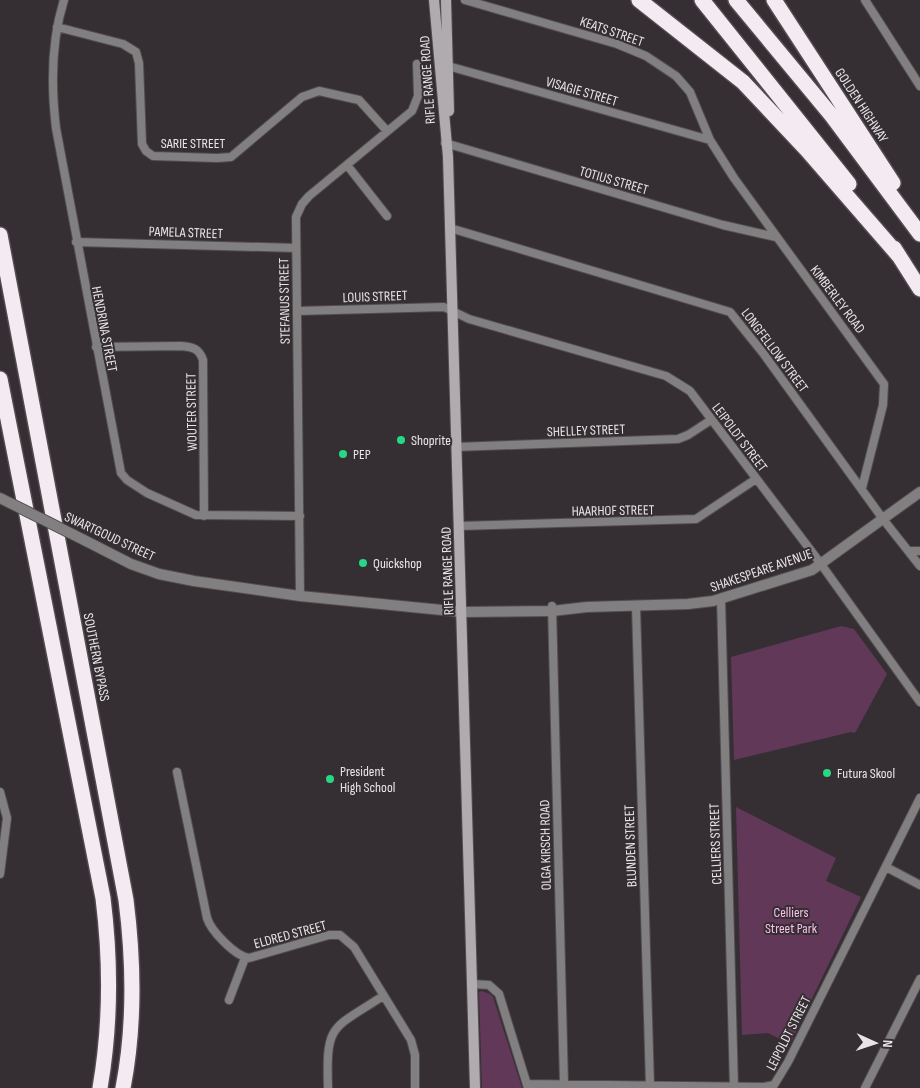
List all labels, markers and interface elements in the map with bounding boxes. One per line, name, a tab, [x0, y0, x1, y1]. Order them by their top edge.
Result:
street label: KEATS STREET	[578, 13, 646, 50]
street label: RIFLE RANGE ROAD	[416, 35, 439, 125]
street label: GOLDEN HIGHWAY	[831, 65, 892, 146]
street label: VISAGIE STREET	[544, 73, 620, 110]
street label: SARIE STREET	[161, 135, 226, 152]
street label: TOTIUS STREET	[577, 163, 651, 199]
street label: PAMELA STREET	[148, 223, 224, 242]
street label: STEFANUS STREET	[275, 257, 294, 344]
street label: KIMBERLEY ROAD	[806, 262, 869, 337]
street label: HENDRINA STREET	[88, 285, 121, 374]
street label: LOUIS STREET	[342, 287, 408, 306]
street label: LONGFELLOW STREET	[737, 305, 812, 396]
street label: WOUTER STREET	[182, 372, 201, 451]
street label: LEIPOLDT STREET	[708, 400, 771, 475]
street label: SHELLEY STREET	[547, 421, 626, 440]
place label: Shoprite	[411, 432, 451, 449]
marker: Shoprite	[395, 434, 407, 446]
place label: PEP	[353, 446, 371, 463]
marker: PEP	[337, 448, 349, 460]
street label: HAARHOF STREET	[571, 501, 655, 520]
street label: SWARTGOUD STREET	[62, 508, 158, 565]
street label: RIFLE RANGE ROAD	[437, 526, 458, 616]
street label: SHAKESPEARE AVENUE	[708, 545, 815, 596]
place label: Quickshop	[373, 555, 422, 572]
marker: Quickshop	[357, 557, 369, 569]
street label: SOUTHERN BYPASS	[80, 612, 113, 703]
place label: President High School	[340, 763, 395, 796]
place label: Futura Skool	[837, 765, 895, 782]
marker: Futura Skool	[821, 767, 833, 779]
marker: President High School	[324, 773, 336, 785]
street label: OLGA KIRSCH ROAD	[536, 799, 555, 891]
street label: CELLIERS STREET	[706, 803, 725, 885]
street label: BLUNDEN STREET	[621, 804, 640, 888]
park label: Celliers Street Park	[765, 904, 818, 937]
street label: ELDRED STREET	[252, 917, 329, 952]
street label: LEIPOLDT STREET	[762, 993, 815, 1073]
north arrow	[850, 1018, 900, 1068]
text: N	[879, 1039, 896, 1048]

